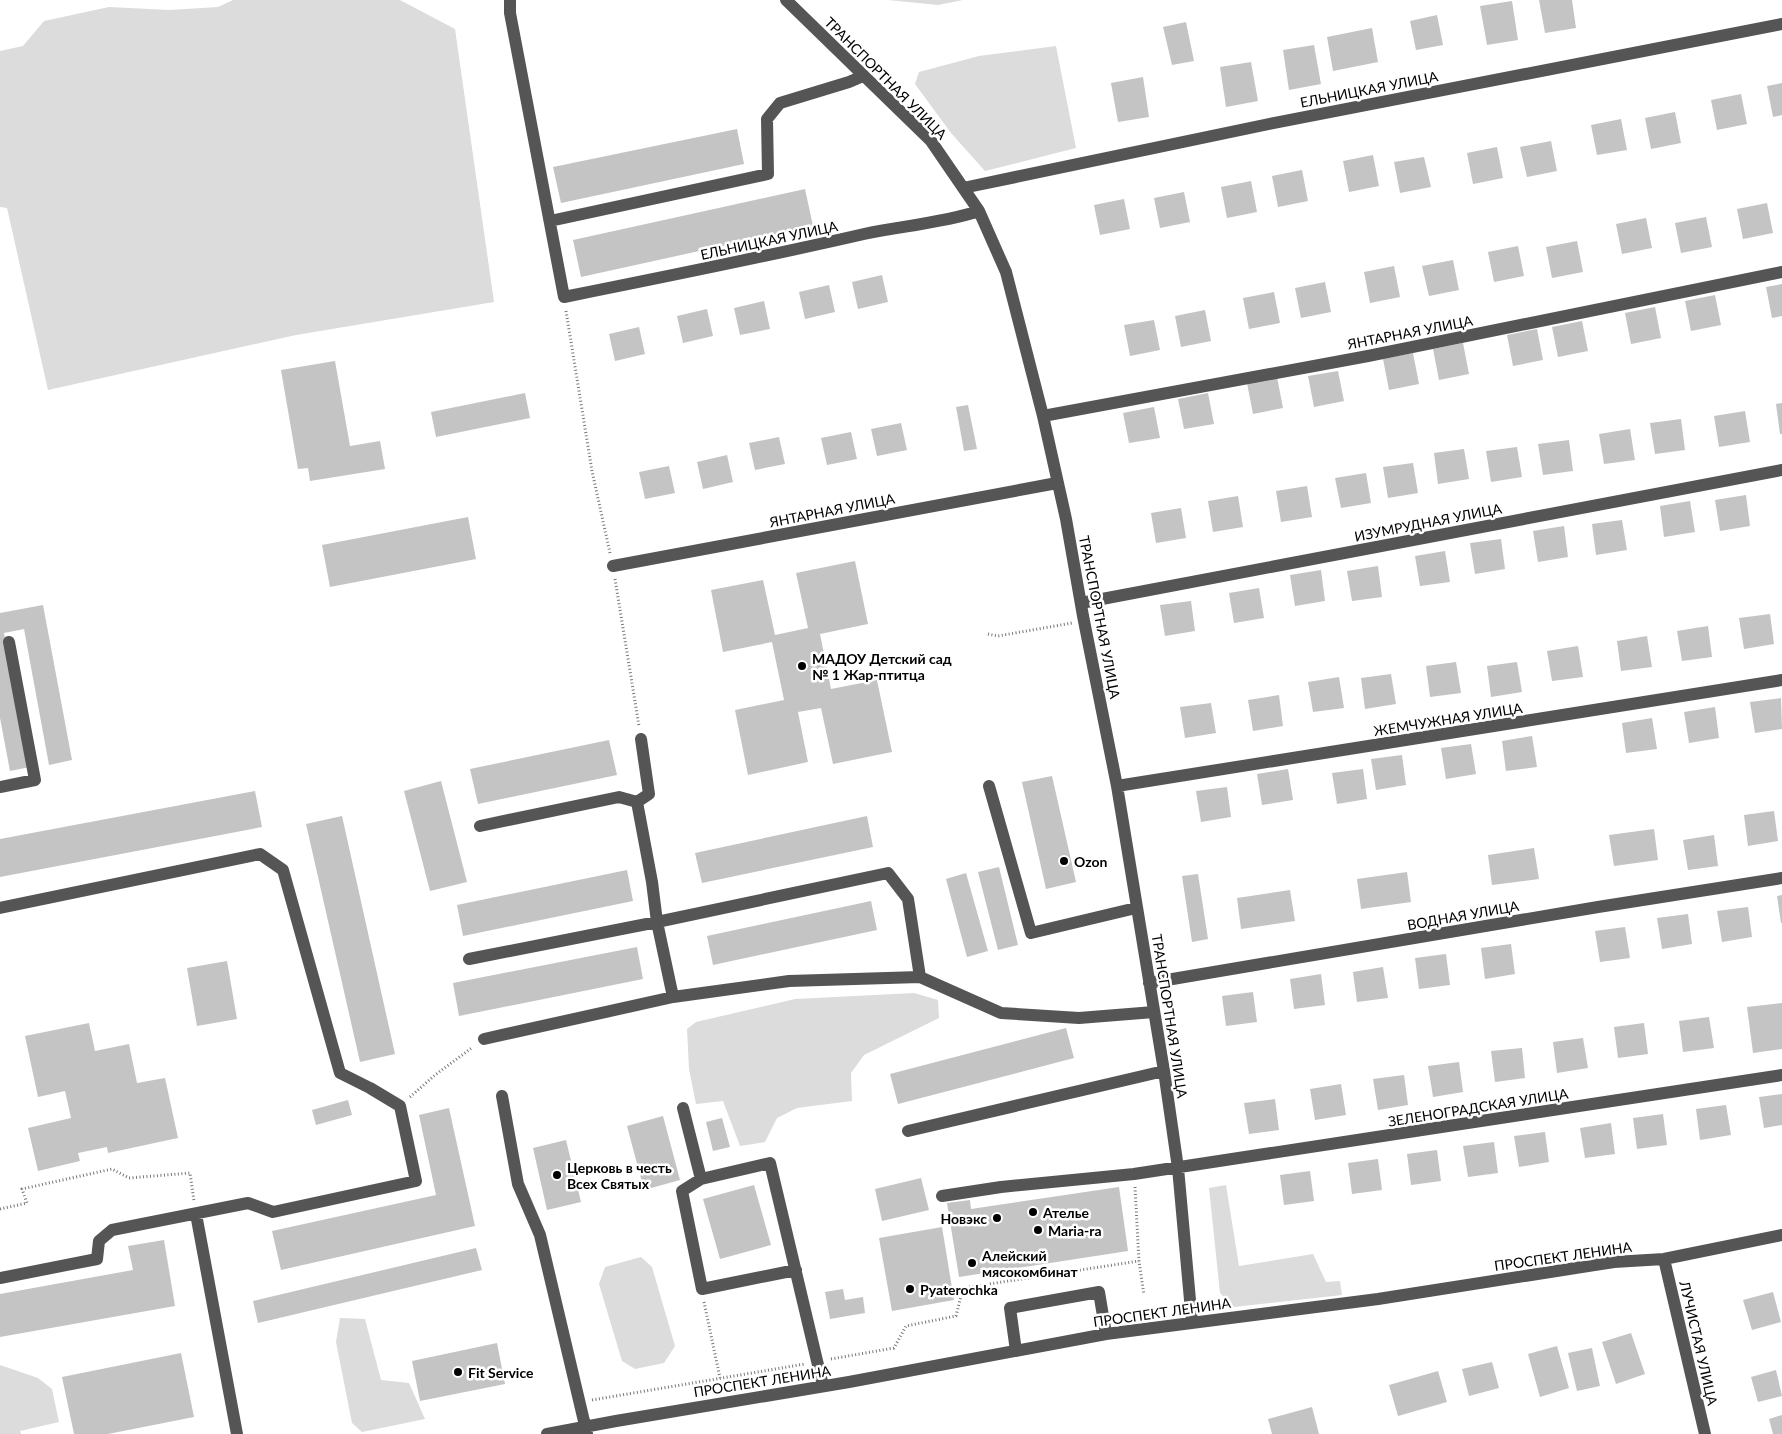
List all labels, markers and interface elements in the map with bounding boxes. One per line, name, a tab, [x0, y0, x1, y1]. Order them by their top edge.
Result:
street label: ТРАНСПОРТНАЯ УЛИЦА	[821, 13, 951, 143]
street label: ЕЛЬНИЦКАЯ УЛИЦА	[1299, 67, 1440, 111]
street label: ЕЛЬНИЦКАЯ УЛИЦА	[699, 217, 840, 263]
street label: ЯНТАРНАЯ УЛИЦА	[1345, 311, 1475, 353]
street label: ЯНТАРНАЯ УЛИЦА	[767, 489, 897, 531]
street label: ИЗУМРУДНАЯ УЛИЦА	[1353, 499, 1504, 545]
street label: ТРАНСПОРТНАЯ УЛИЦА	[1076, 534, 1124, 701]
place label: МАДОУ Детский сад № 1 Жар-птитца	[812, 650, 952, 683]
marker: МАДОУ Детский сад № 1 Жар-птитца	[796, 660, 808, 672]
street label: ЖЕМЧУЖНАЯ УЛИЦА	[1372, 699, 1524, 739]
place label: Ozon	[1074, 853, 1108, 870]
marker: Ozon	[1058, 855, 1070, 867]
street label: ВОДНАЯ УЛИЦА	[1406, 897, 1521, 933]
street label: ТРАНСПОРТНАЯ УЛИЦА	[1149, 933, 1191, 1100]
street label: ЗЕЛЕНОГРАДСКАЯ УЛИЦА	[1387, 1084, 1570, 1130]
place label: Церковь в честь Всех Святых	[567, 1159, 672, 1192]
marker: Церковь в честь Всех Святых	[551, 1169, 563, 1181]
place label: Ателье	[1042, 1204, 1090, 1221]
marker: Ателье	[1027, 1206, 1039, 1218]
place label: Новэкс	[940, 1210, 987, 1227]
marker: Новэкс	[991, 1212, 1003, 1224]
place label: Maria-ra	[1048, 1222, 1102, 1239]
marker: Maria-ra	[1032, 1224, 1044, 1236]
street label: ПРОСПЕКТ ЛЕНИНА	[1493, 1238, 1633, 1274]
place label: Алейский мясокомбинат	[981, 1247, 1079, 1280]
marker: Алейский мясокомбинат	[966, 1257, 978, 1269]
street label: ЛУЧИСТАЯ УЛИЦА	[1676, 1278, 1722, 1407]
place label: Pyaterochka	[920, 1281, 998, 1298]
marker: Pyaterochka	[904, 1283, 916, 1295]
street label: ПРОСПЕКТ ЛЕНИНА	[1092, 1294, 1232, 1330]
street label: ПРОСПЕКТ ЛЕНИНА	[692, 1362, 832, 1400]
place label: Fit Service	[468, 1364, 534, 1381]
marker: Fit Service	[452, 1366, 464, 1378]

